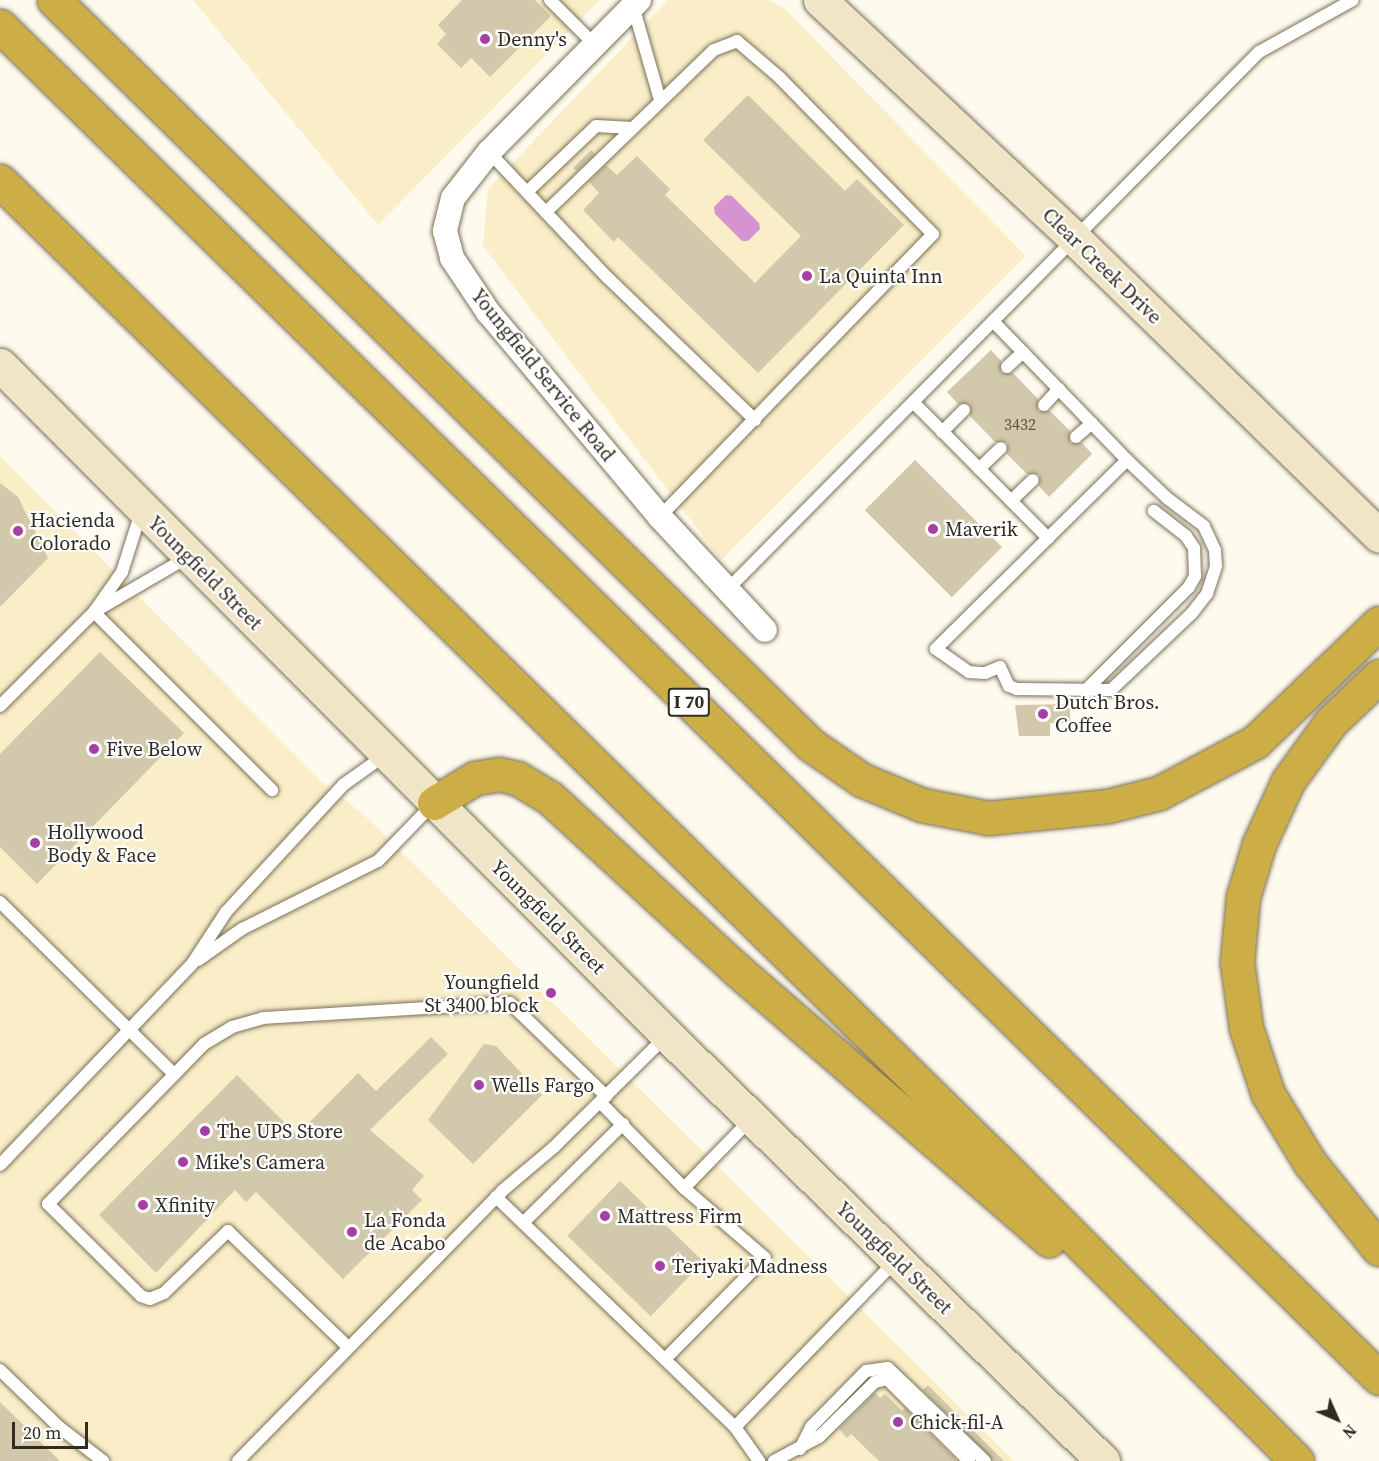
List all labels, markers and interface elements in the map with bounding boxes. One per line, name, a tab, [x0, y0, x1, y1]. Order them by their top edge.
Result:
place label: Denny's	[497, 27, 567, 51]
marker: Denny's	[478, 32, 492, 46]
street label: Clear Creek Drive	[1037, 203, 1167, 329]
place label: La Quinta Inn	[819, 264, 943, 288]
marker: La Quinta Inn	[800, 269, 814, 283]
street label: Youngfield Service Road	[466, 284, 620, 466]
house number: 3432	[1004, 414, 1036, 434]
place label: Hacienda Colorado	[30, 508, 115, 555]
street label: Youngfield Street	[143, 511, 267, 635]
place label: Maverik	[945, 517, 1018, 541]
marker: Maverik	[926, 522, 940, 536]
marker: Hacienda Colorado	[11, 524, 25, 538]
road number: I 70	[666, 687, 712, 717]
place label: Dutch Bros. Coffee	[1055, 690, 1160, 737]
marker: Dutch Bros. Coffee	[1036, 707, 1050, 721]
place label: Five Below	[106, 737, 202, 761]
marker: Five Below	[87, 742, 101, 756]
place label: Hollywood Body & Face	[47, 820, 157, 867]
marker: Hollywood Body & Face	[28, 836, 42, 850]
street label: Youngfield Street	[486, 855, 610, 979]
place label: Youngfield St 3400 block	[424, 970, 539, 1017]
marker: Youngfield St 3400 block	[544, 986, 558, 1000]
place label: Wells Fargo	[491, 1073, 594, 1097]
marker: Wells Fargo	[472, 1078, 486, 1092]
place label: The UPS Store	[217, 1119, 343, 1143]
marker: The UPS Store	[198, 1124, 212, 1138]
place label: Mike's Camera	[195, 1150, 325, 1174]
marker: Mike's Camera	[176, 1155, 190, 1169]
place label: Xfinity	[155, 1193, 215, 1217]
street label: Youngfield Street	[831, 1197, 957, 1319]
marker: Xfinity	[136, 1198, 150, 1212]
place label: Mattress Firm	[617, 1204, 742, 1228]
place label: La Fonda de Acabo	[364, 1208, 446, 1255]
marker: Mattress Firm	[598, 1209, 612, 1223]
marker: La Fonda de Acabo	[345, 1225, 359, 1239]
place label: Teriyaki Madness	[672, 1254, 827, 1278]
marker: Teriyaki Madness	[653, 1259, 667, 1273]
north arrow	[1307, 1389, 1367, 1449]
scale bar	[15, 1410, 92, 1448]
place label: Chick-fil-A	[910, 1410, 1004, 1434]
marker: Chick-fil-A	[891, 1415, 905, 1429]
text: 20 m	[23, 1420, 61, 1445]
text: N	[1338, 1420, 1362, 1444]

